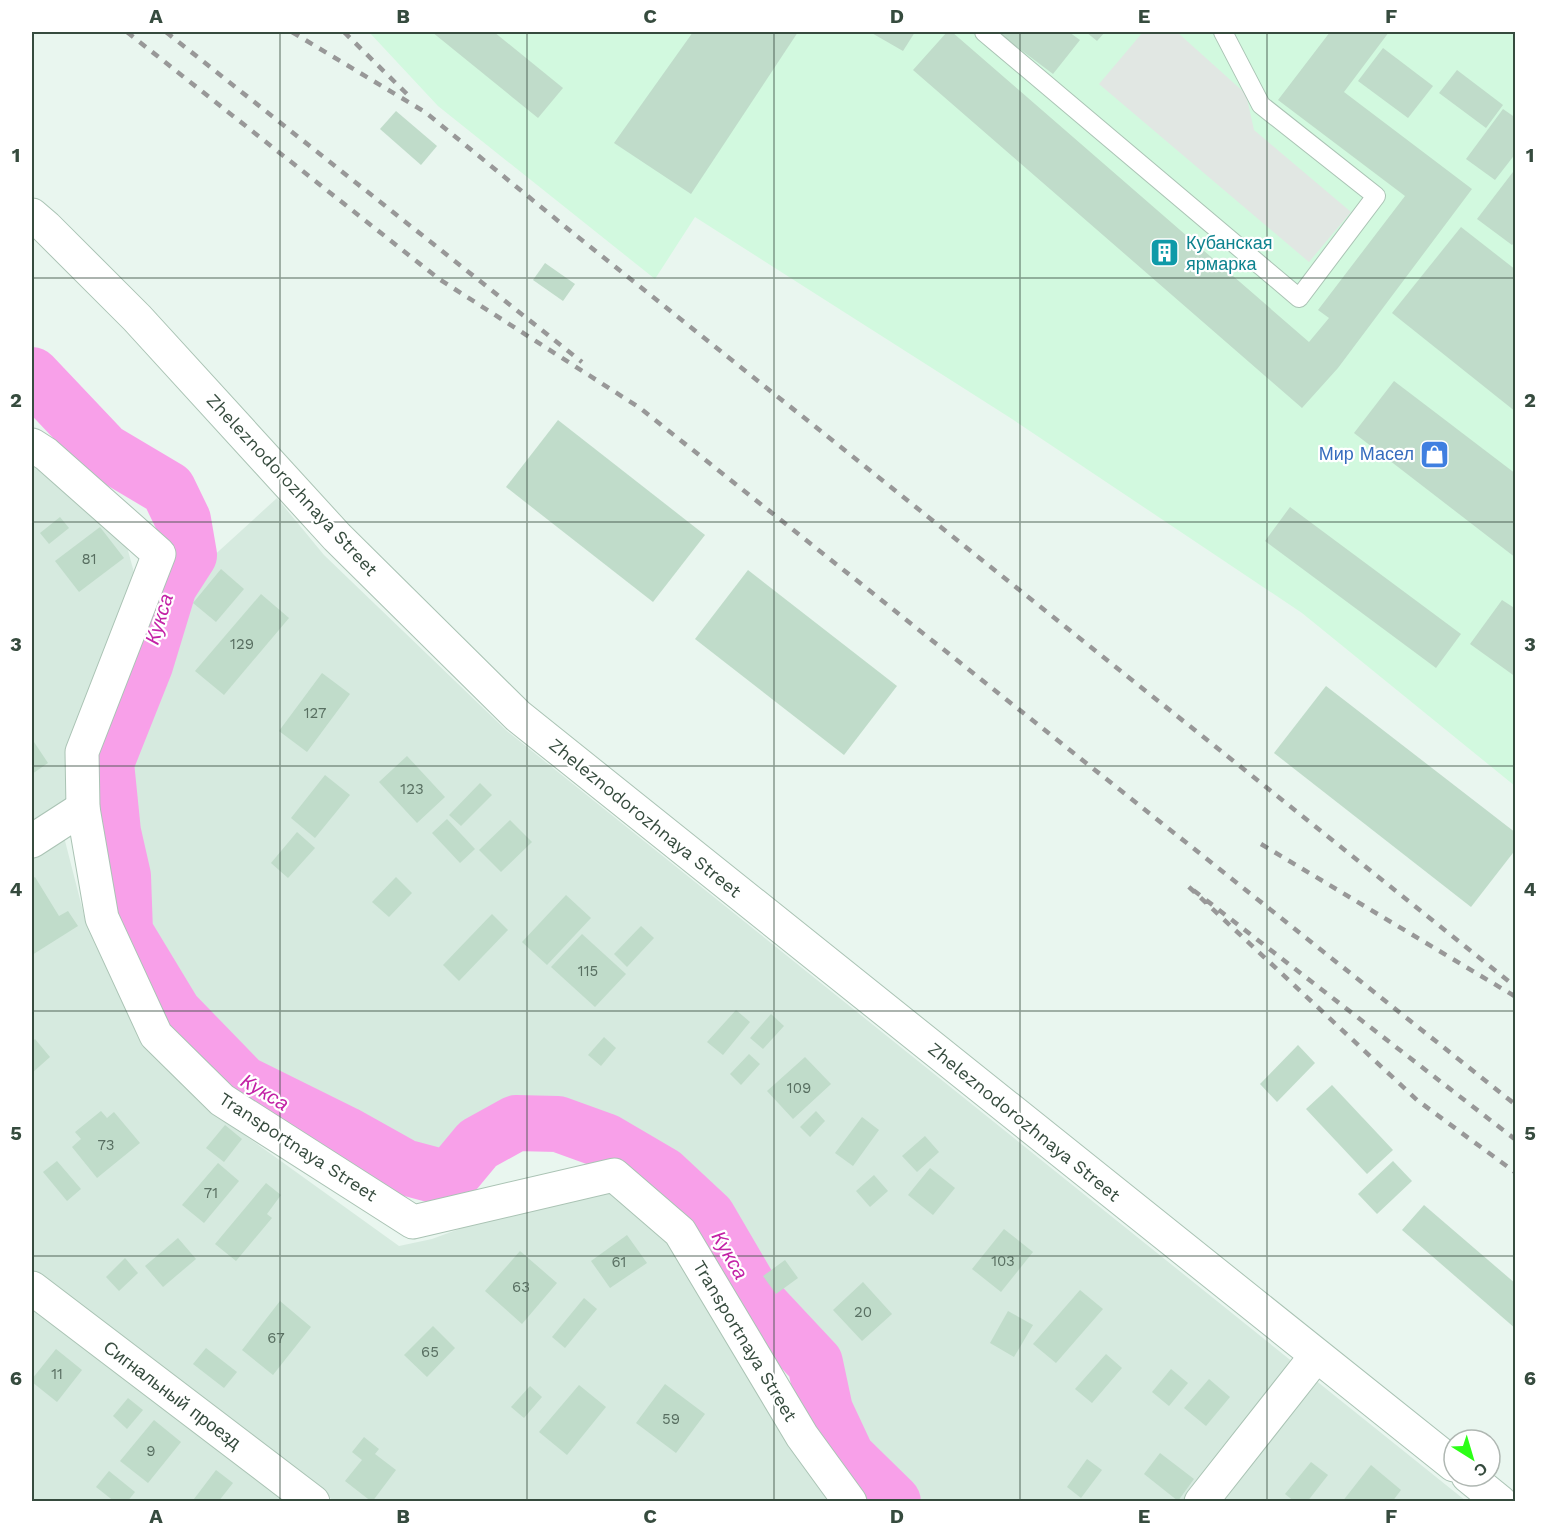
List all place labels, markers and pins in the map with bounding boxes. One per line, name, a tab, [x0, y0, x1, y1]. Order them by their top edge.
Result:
place label: Кубанская ярмарка	[1186, 232, 1273, 274]
building icon: Кубанская ярмарка	[1149, 237, 1181, 269]
shop icon: Мир Масел	[1419, 438, 1451, 470]
place label: Мир Масел	[1319, 443, 1414, 464]

